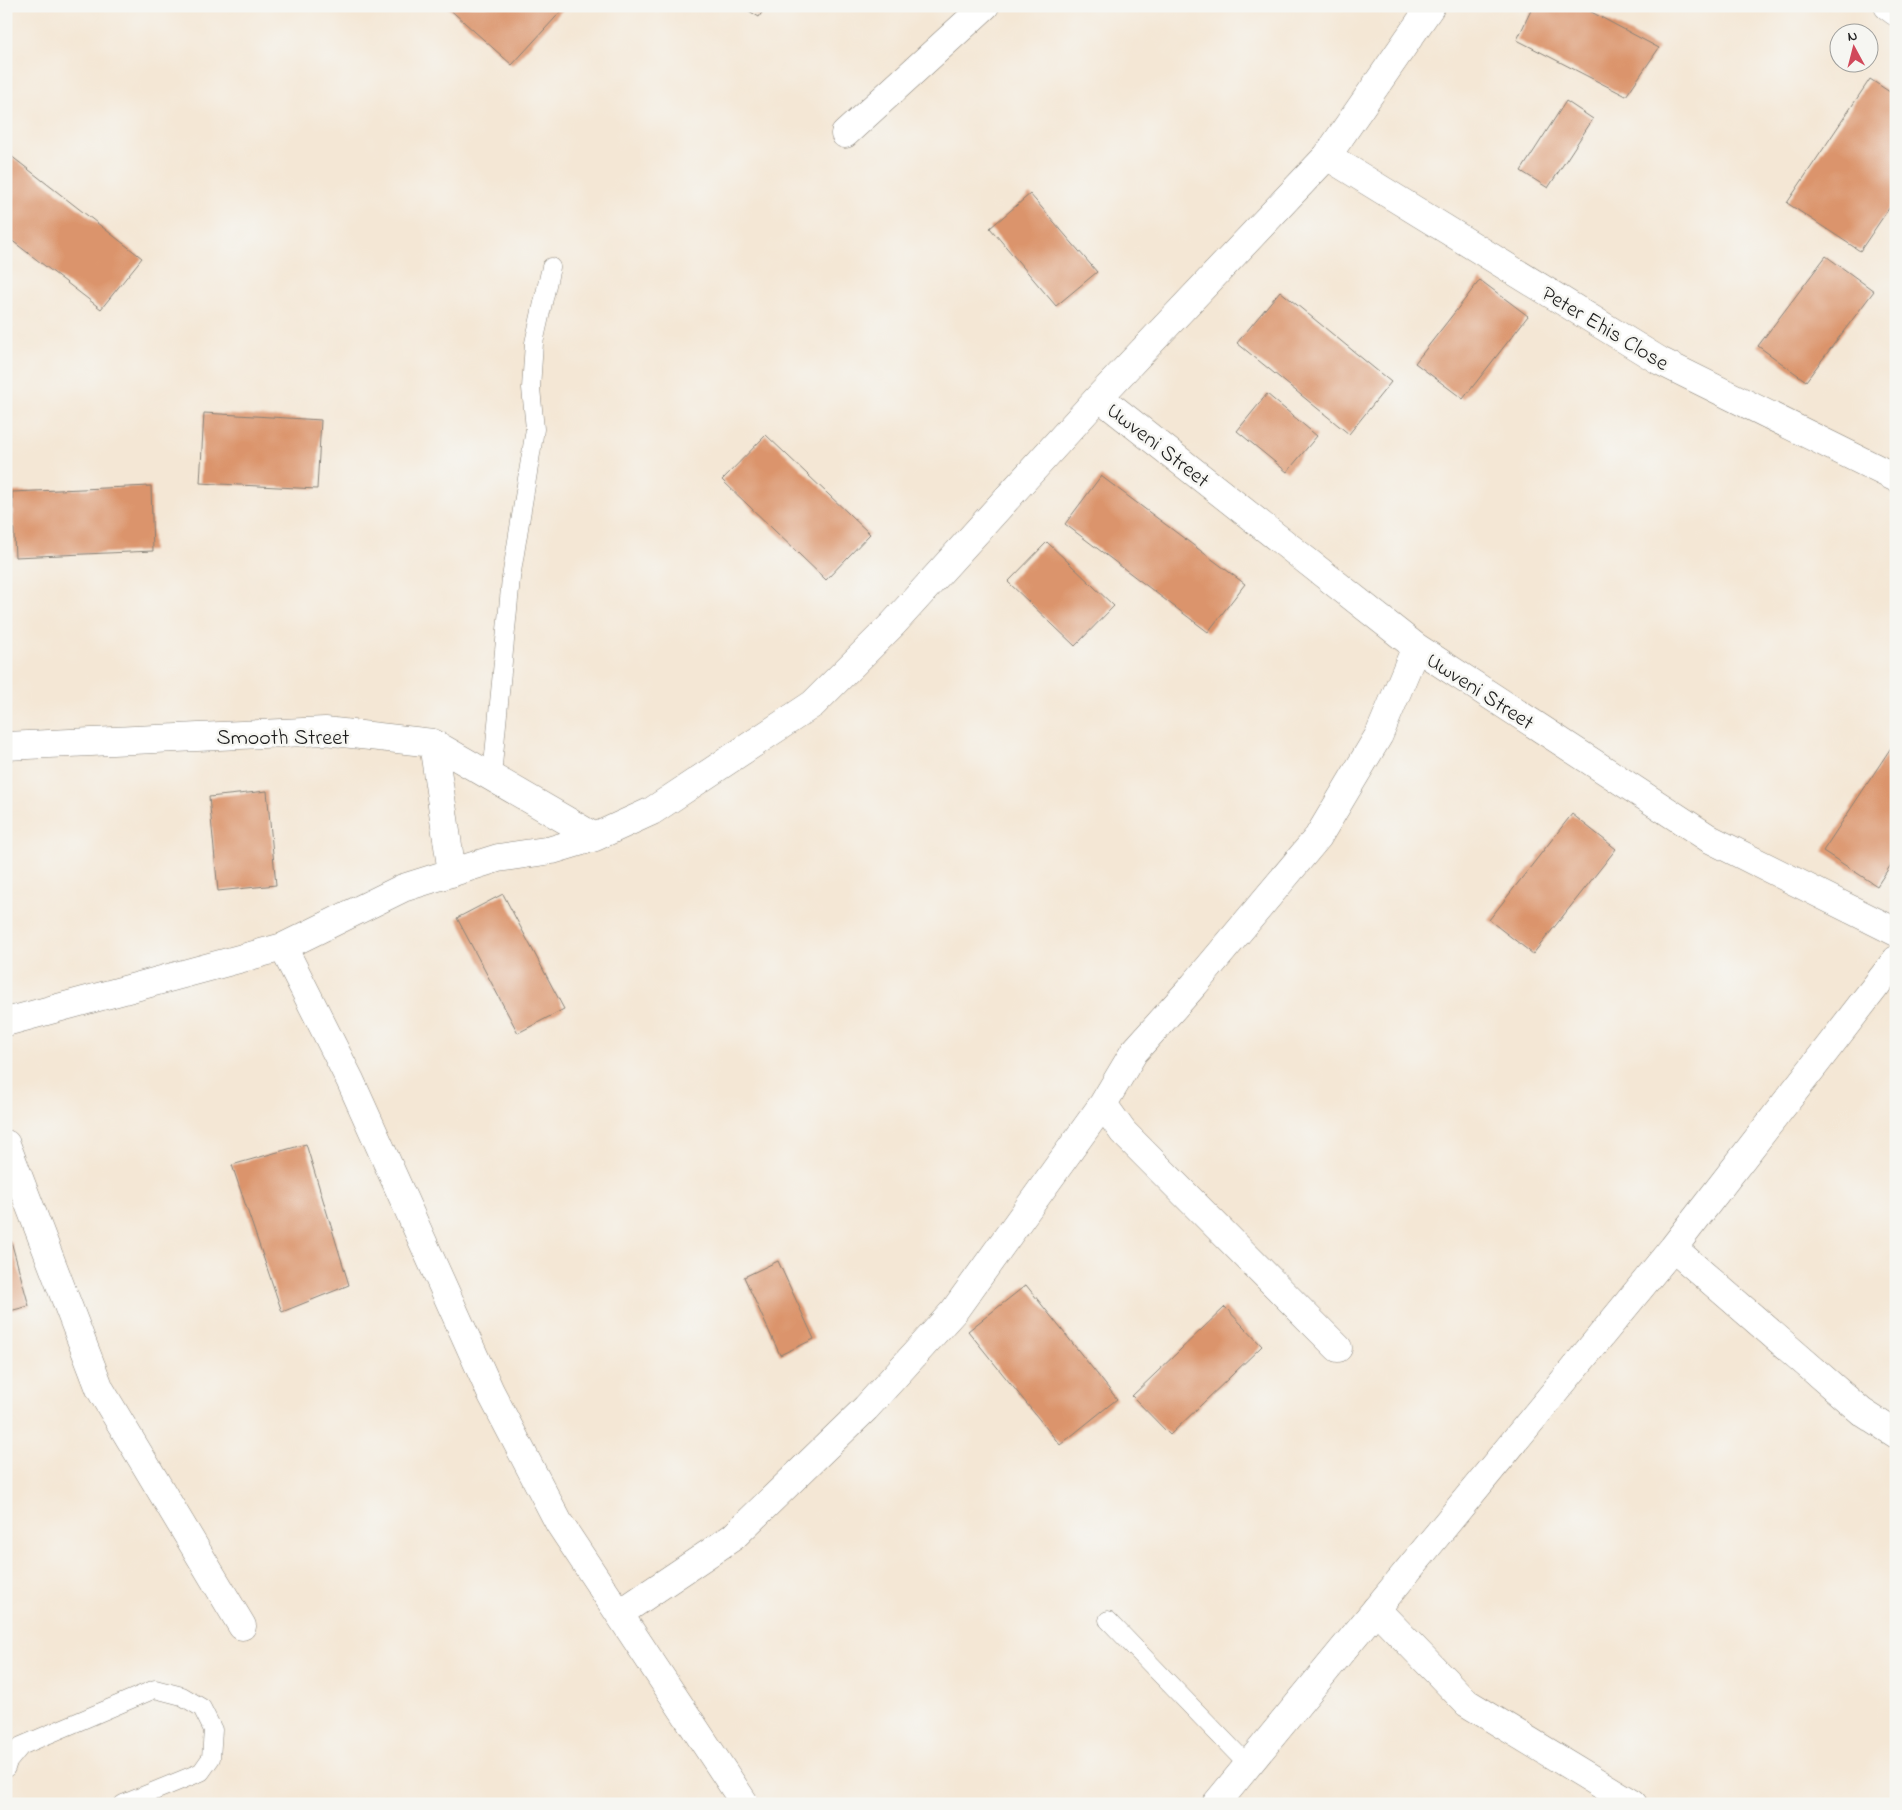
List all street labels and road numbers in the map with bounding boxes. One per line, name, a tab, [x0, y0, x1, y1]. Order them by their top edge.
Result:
street label: Peter Ehis Close	[1535, 279, 1674, 380]
street label: Uwveni Street	[1099, 396, 1216, 497]
street label: Uwveni Street	[1419, 646, 1540, 740]
street label: Smooth Street	[217, 723, 350, 755]

